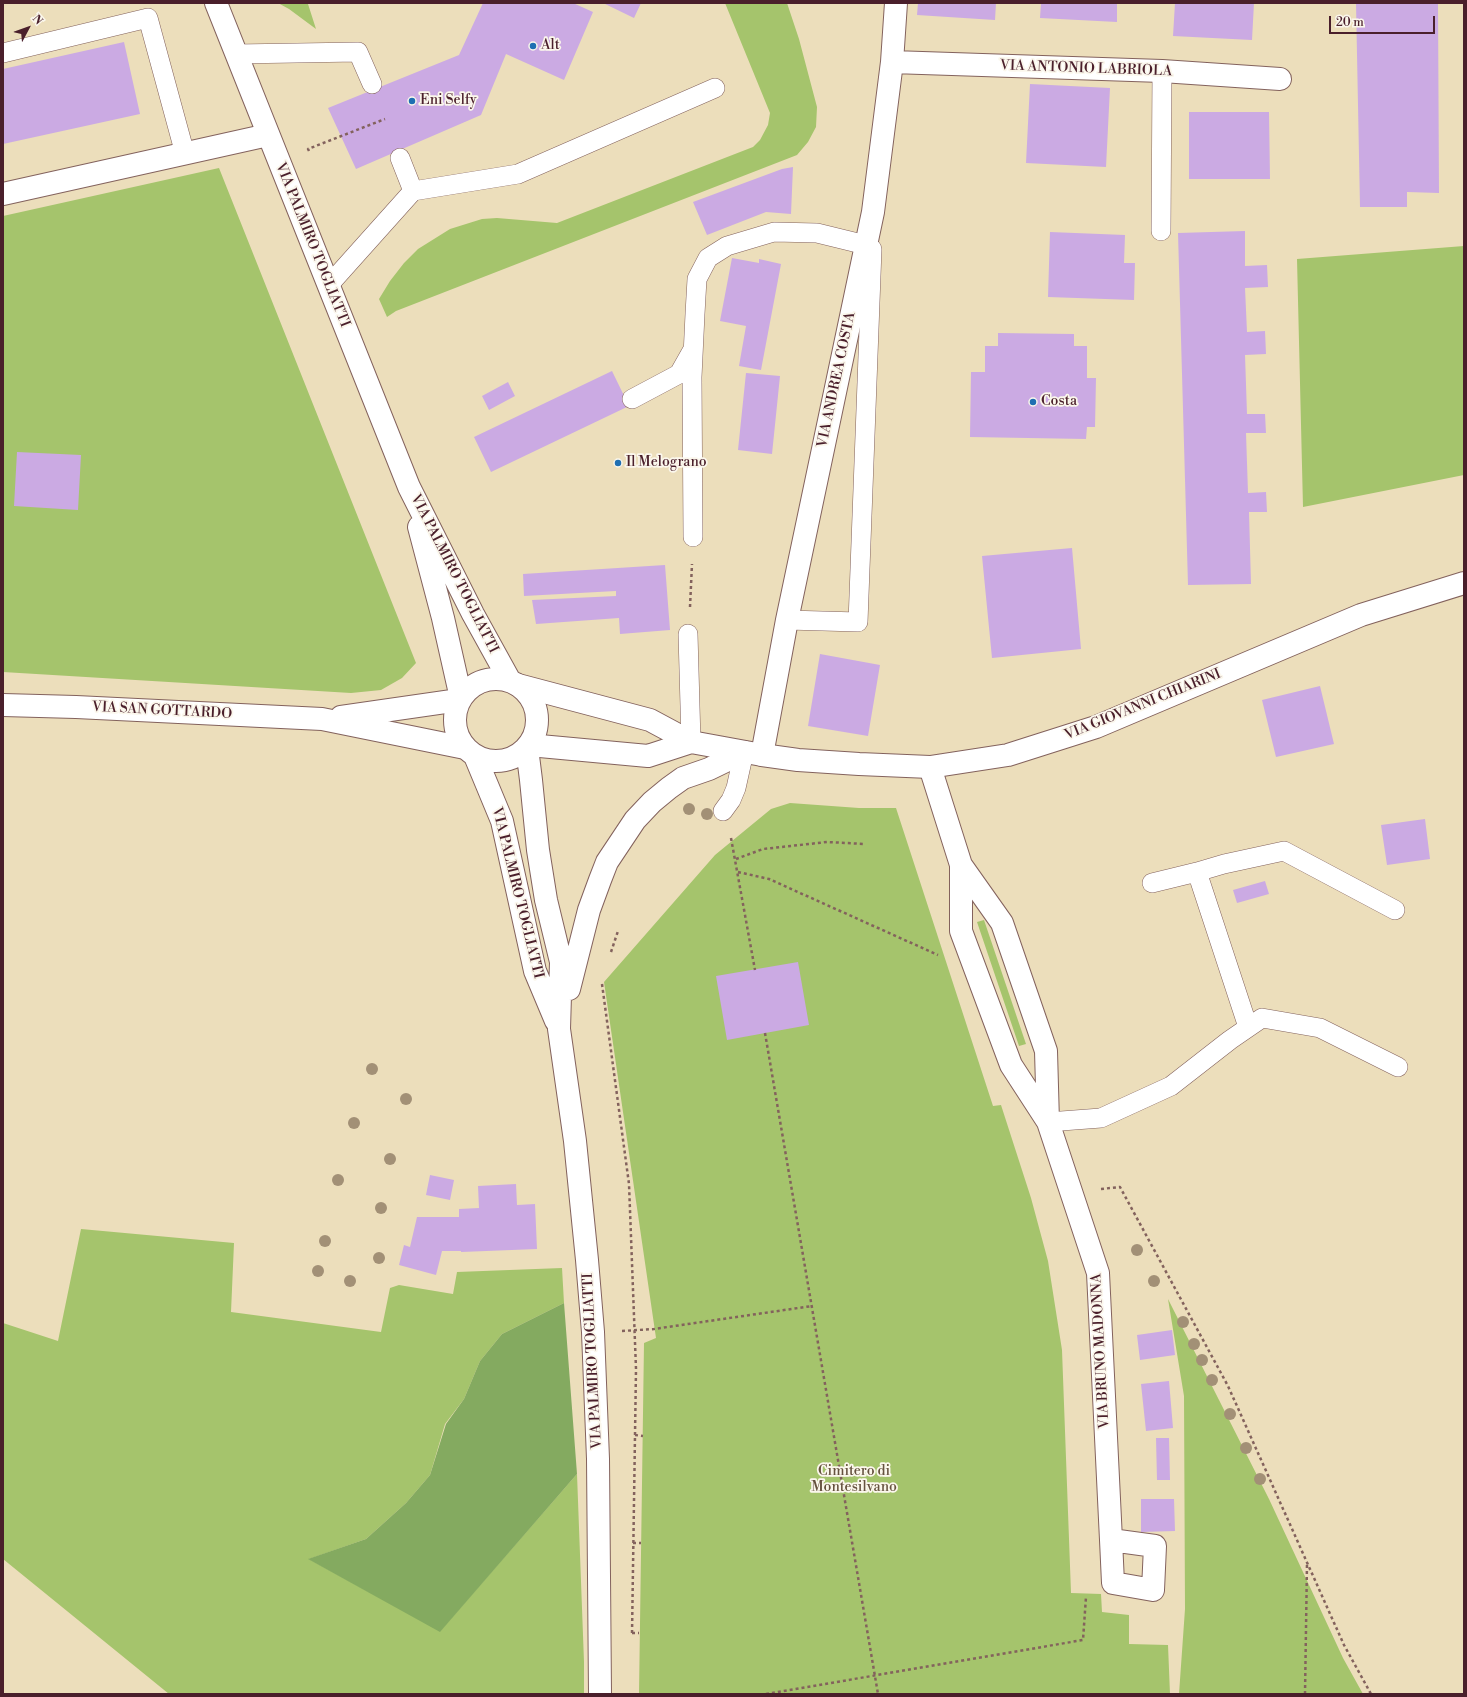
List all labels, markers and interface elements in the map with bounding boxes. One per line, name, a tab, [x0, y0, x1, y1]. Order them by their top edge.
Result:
north arrow	[8, 8, 48, 48]
scale bar	[1331, 8, 1437, 34]
text: N	[29, 12, 45, 28]
text: 20 m	[1336, 15, 1364, 30]
place label: Alt	[541, 38, 560, 54]
marker: Alt	[528, 41, 538, 51]
street label: VIA ANTONIO LABRIOLA	[1000, 58, 1172, 80]
place label: Eni Selfy	[420, 93, 477, 109]
marker: Eni Selfy	[407, 96, 417, 106]
street label: VIA PALMIRO TOGLIATTI	[271, 160, 353, 330]
street label: VIA ANDREA COSTA	[814, 311, 860, 449]
place label: Costa	[1041, 394, 1077, 410]
marker: Costa	[1028, 397, 1038, 407]
place label: Il Melograno	[626, 455, 707, 471]
marker: Il Melograno	[613, 458, 623, 468]
street label: VIA PALMIRO TOGLIATTI	[407, 492, 501, 656]
street label: VIA GIOVANNI CHIARINI	[1062, 666, 1224, 744]
street label: VIA SAN GOTTARDO	[92, 699, 232, 723]
street label: VIA PALMIRO TOGLIATTI	[488, 806, 546, 980]
street label: VIA PALMIRO TOGLIATTI	[580, 1273, 606, 1449]
street label: VIA BRUNO MADONNA	[1089, 1273, 1113, 1429]
park label: Cimitero di Montesilvano	[811, 1464, 897, 1496]

